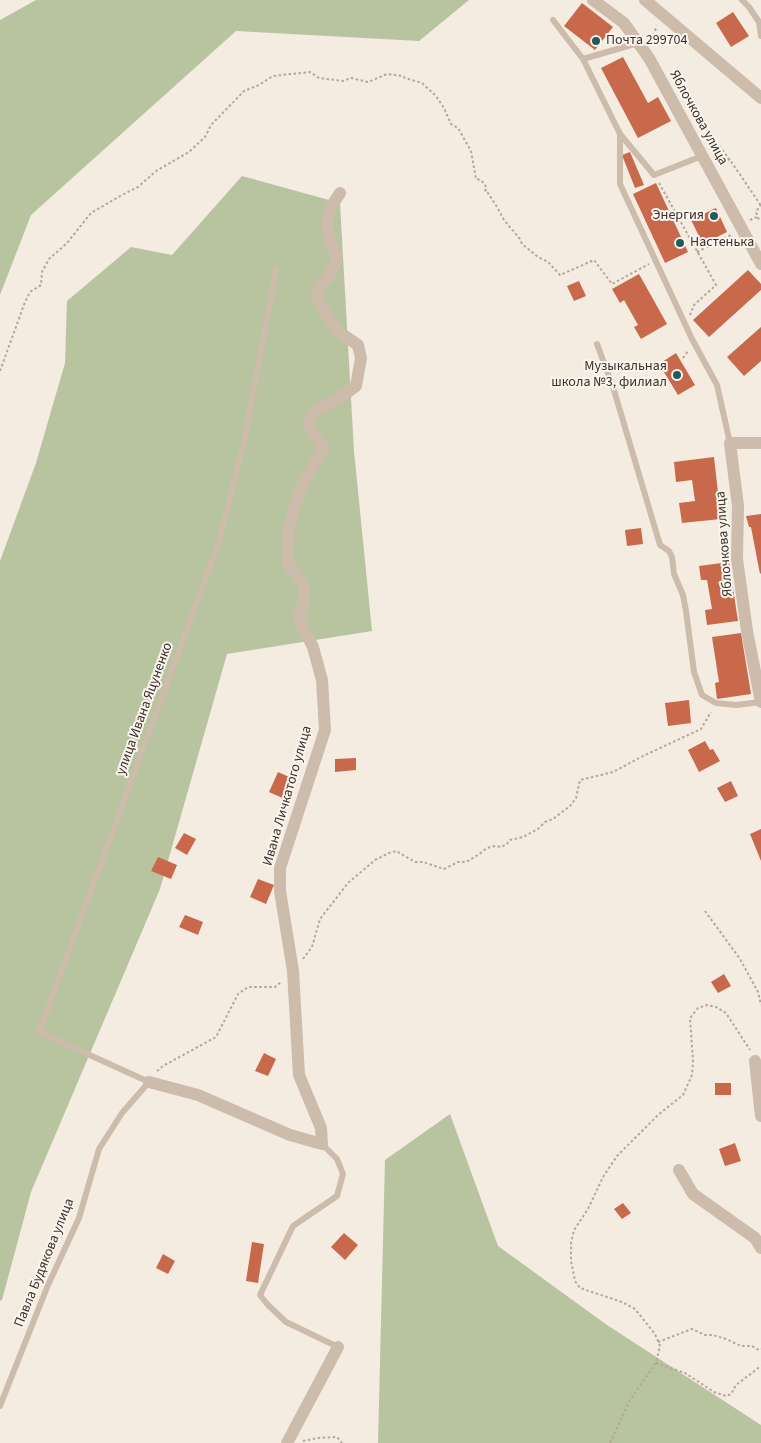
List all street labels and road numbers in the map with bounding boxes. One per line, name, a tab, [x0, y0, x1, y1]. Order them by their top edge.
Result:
street label: Яблочкова улица	[665, 68, 731, 168]
street label: Яблочкова улица	[713, 491, 737, 597]
street label: улица Ивана Яцуненко	[113, 640, 177, 778]
street label: Ивана Личкатого улица	[260, 724, 316, 868]
street label: Павла Будякова улица	[11, 1196, 79, 1330]

